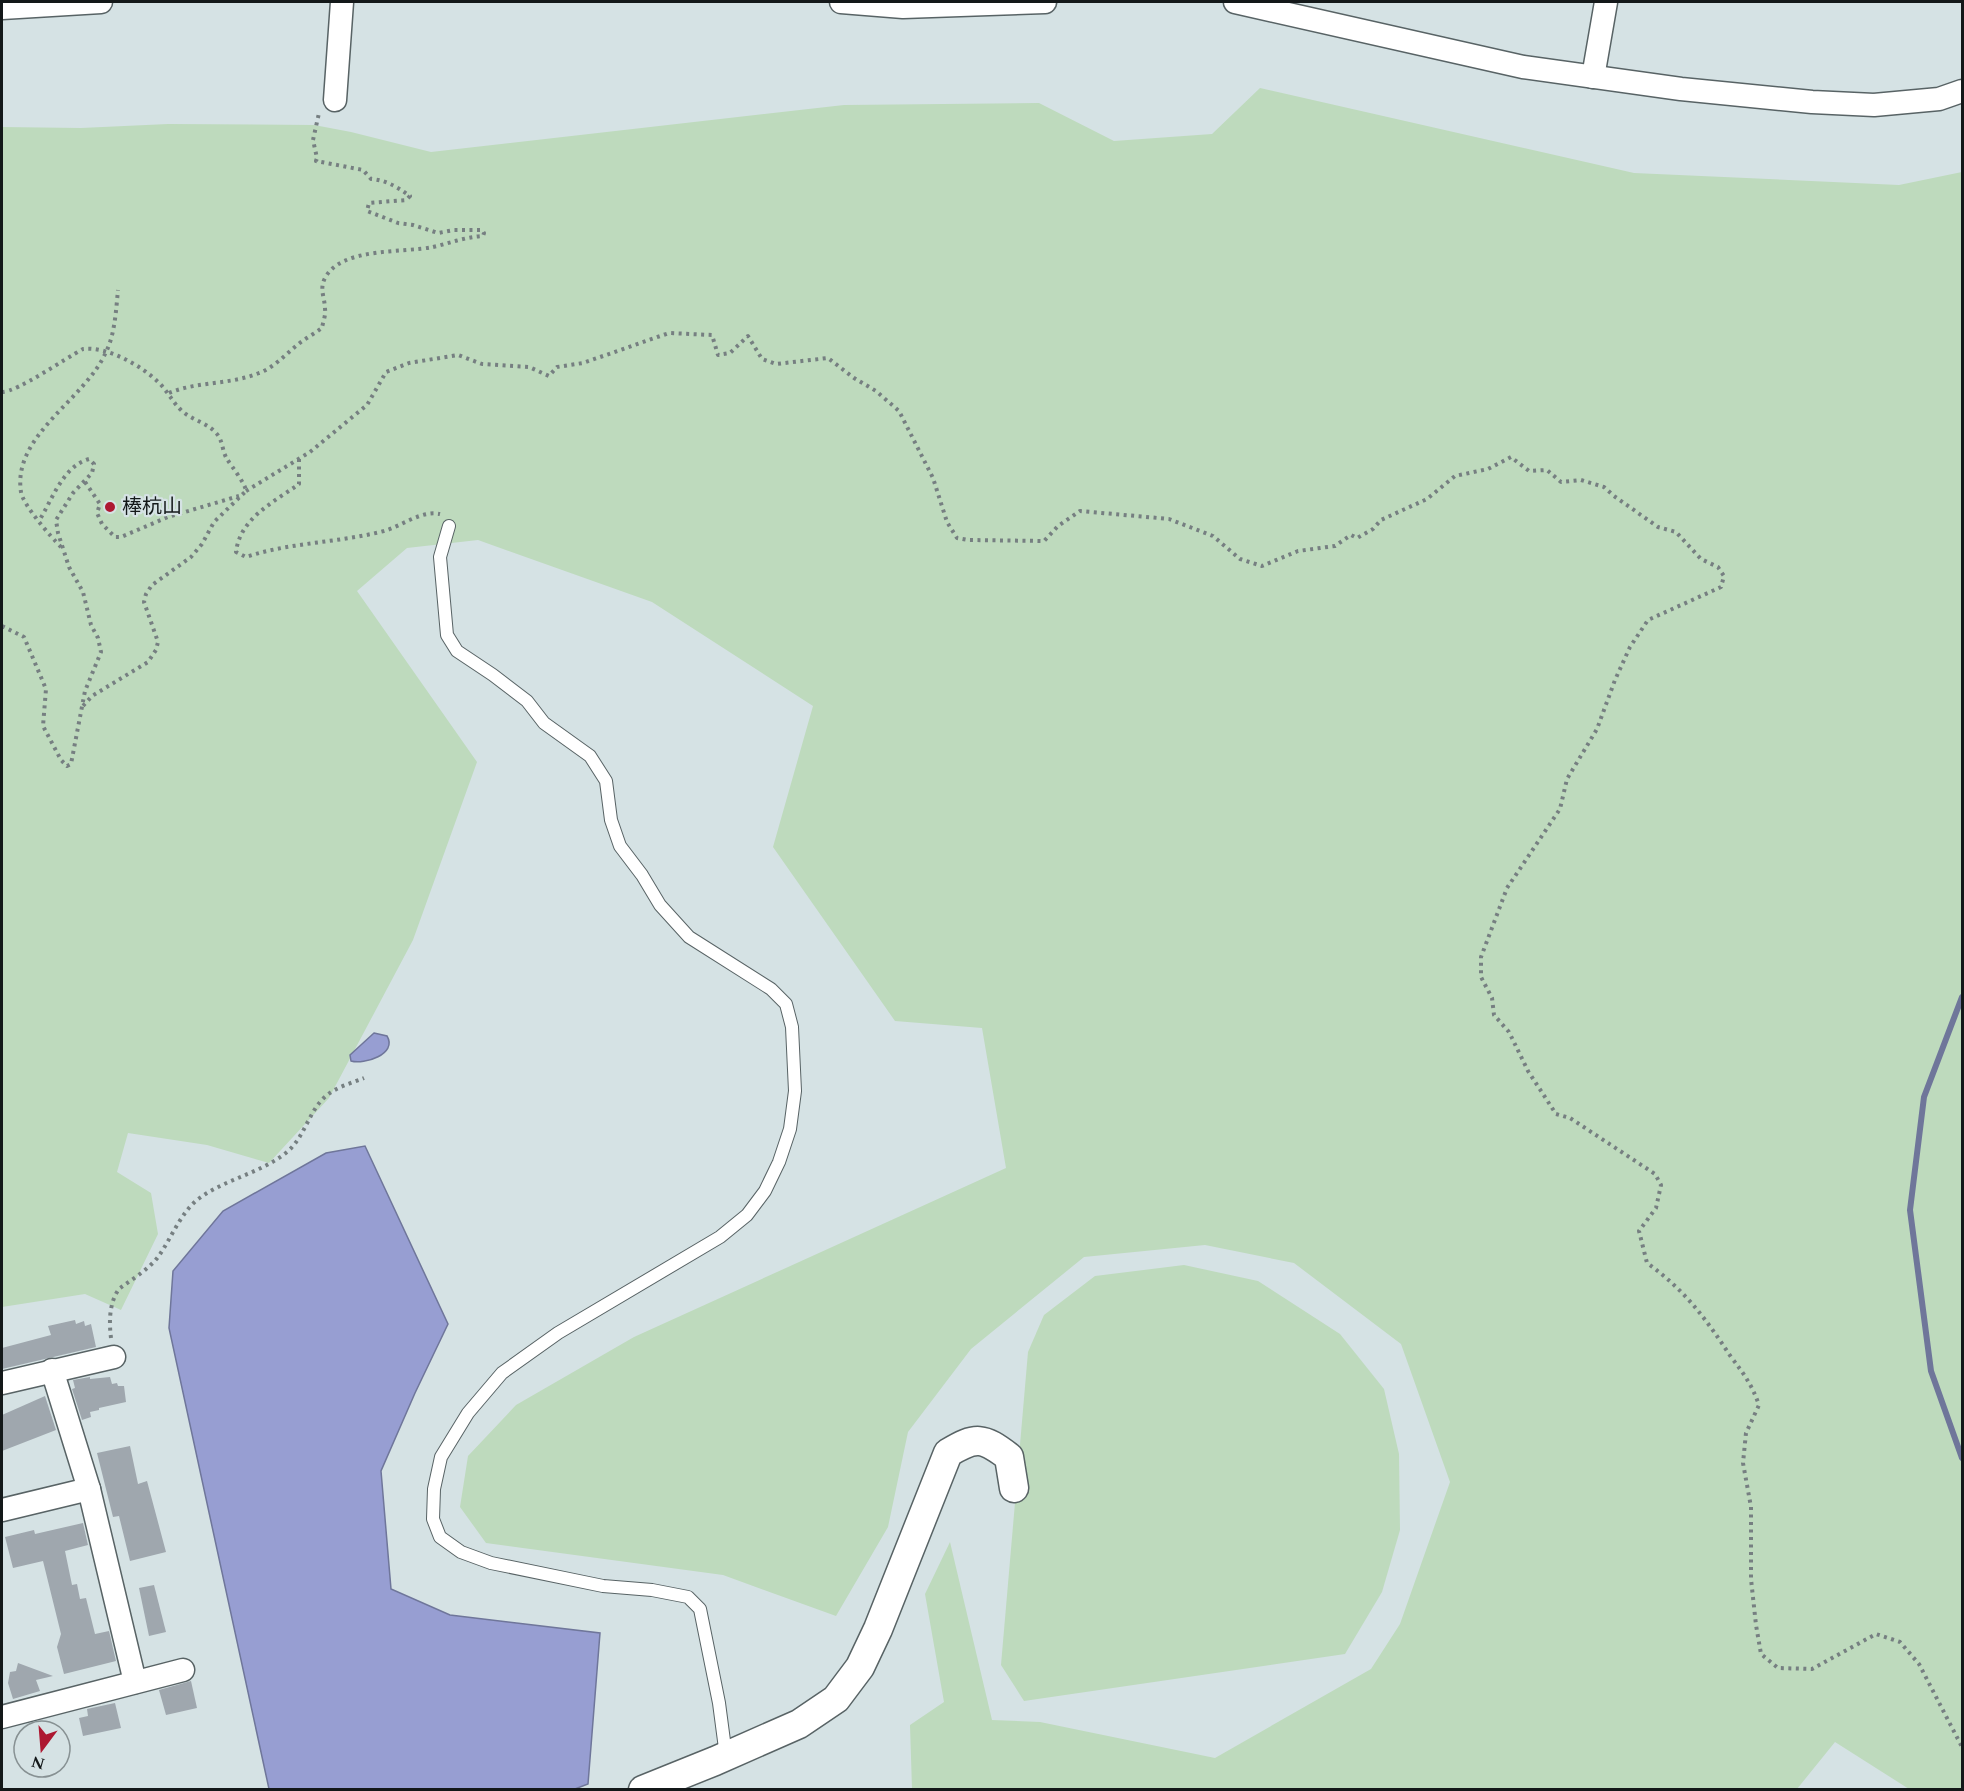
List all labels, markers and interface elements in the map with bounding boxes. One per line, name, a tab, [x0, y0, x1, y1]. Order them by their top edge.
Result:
place label: 棒杭山	[122, 492, 182, 522]
marker: 棒杭山	[103, 500, 117, 514]
north arrow	[12, 1719, 72, 1779]
text: N	[29, 1749, 48, 1776]

